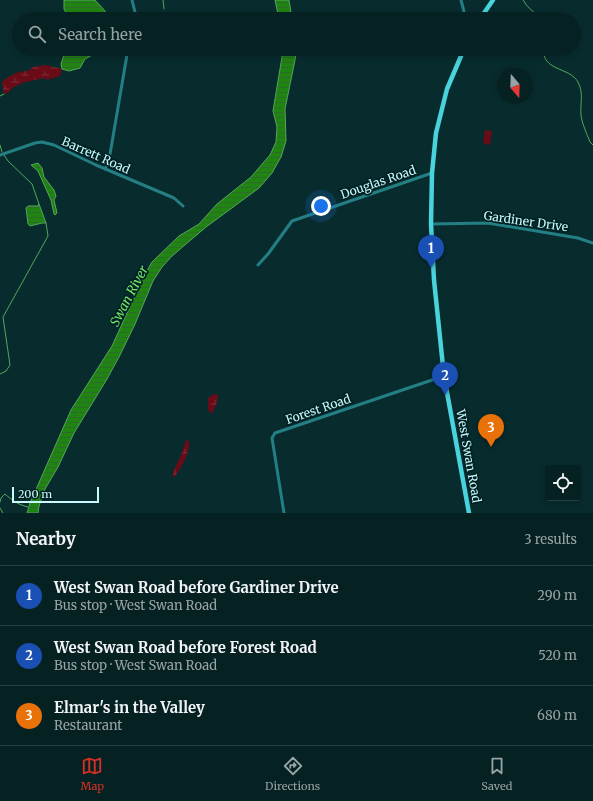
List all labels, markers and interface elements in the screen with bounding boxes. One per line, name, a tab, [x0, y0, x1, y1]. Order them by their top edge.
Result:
search box	[12, 12, 581, 56]
icon: search	[26, 23, 48, 45]
text: Search here	[58, 25, 142, 44]
north arrow	[497, 68, 533, 104]
street label: Barrett Road	[60, 133, 132, 177]
street label: Douglas Road	[338, 162, 418, 202]
your location	[311, 196, 331, 216]
street label: Gardiner Drive	[483, 208, 569, 234]
pin: 1	[418, 235, 444, 268]
water label: Swan River	[106, 262, 152, 329]
pin: 2	[432, 362, 458, 395]
street label: Forest Road	[283, 391, 353, 427]
street label: West Swan Road	[453, 407, 485, 504]
pin: 3	[478, 414, 504, 447]
map controls	[545, 465, 581, 501]
button: locate	[545, 465, 581, 501]
scale bar	[12, 485, 99, 504]
text: 200 m	[18, 487, 52, 501]
text: Nearby	[16, 528, 76, 550]
text: 3 results	[524, 531, 577, 548]
text: West Swan Road before Gardiner Drive	[54, 578, 339, 597]
text: 1	[26, 587, 32, 604]
text: 290 m	[537, 587, 577, 604]
text: Bus stop · West Swan Road	[54, 597, 217, 614]
text: West Swan Road before Forest Road	[54, 638, 317, 657]
text: 2	[25, 647, 33, 664]
text: 520 m	[538, 647, 577, 664]
text: Bus stop · West Swan Road	[54, 657, 217, 674]
text: Elmar's in the Valley	[54, 698, 205, 717]
text: 3	[25, 707, 33, 724]
text: 680 m	[537, 707, 577, 724]
text: Restaurant	[54, 717, 122, 734]
tab: Map	[81, 755, 104, 793]
tab: Directions	[265, 755, 320, 793]
tab: Saved	[481, 755, 512, 793]

